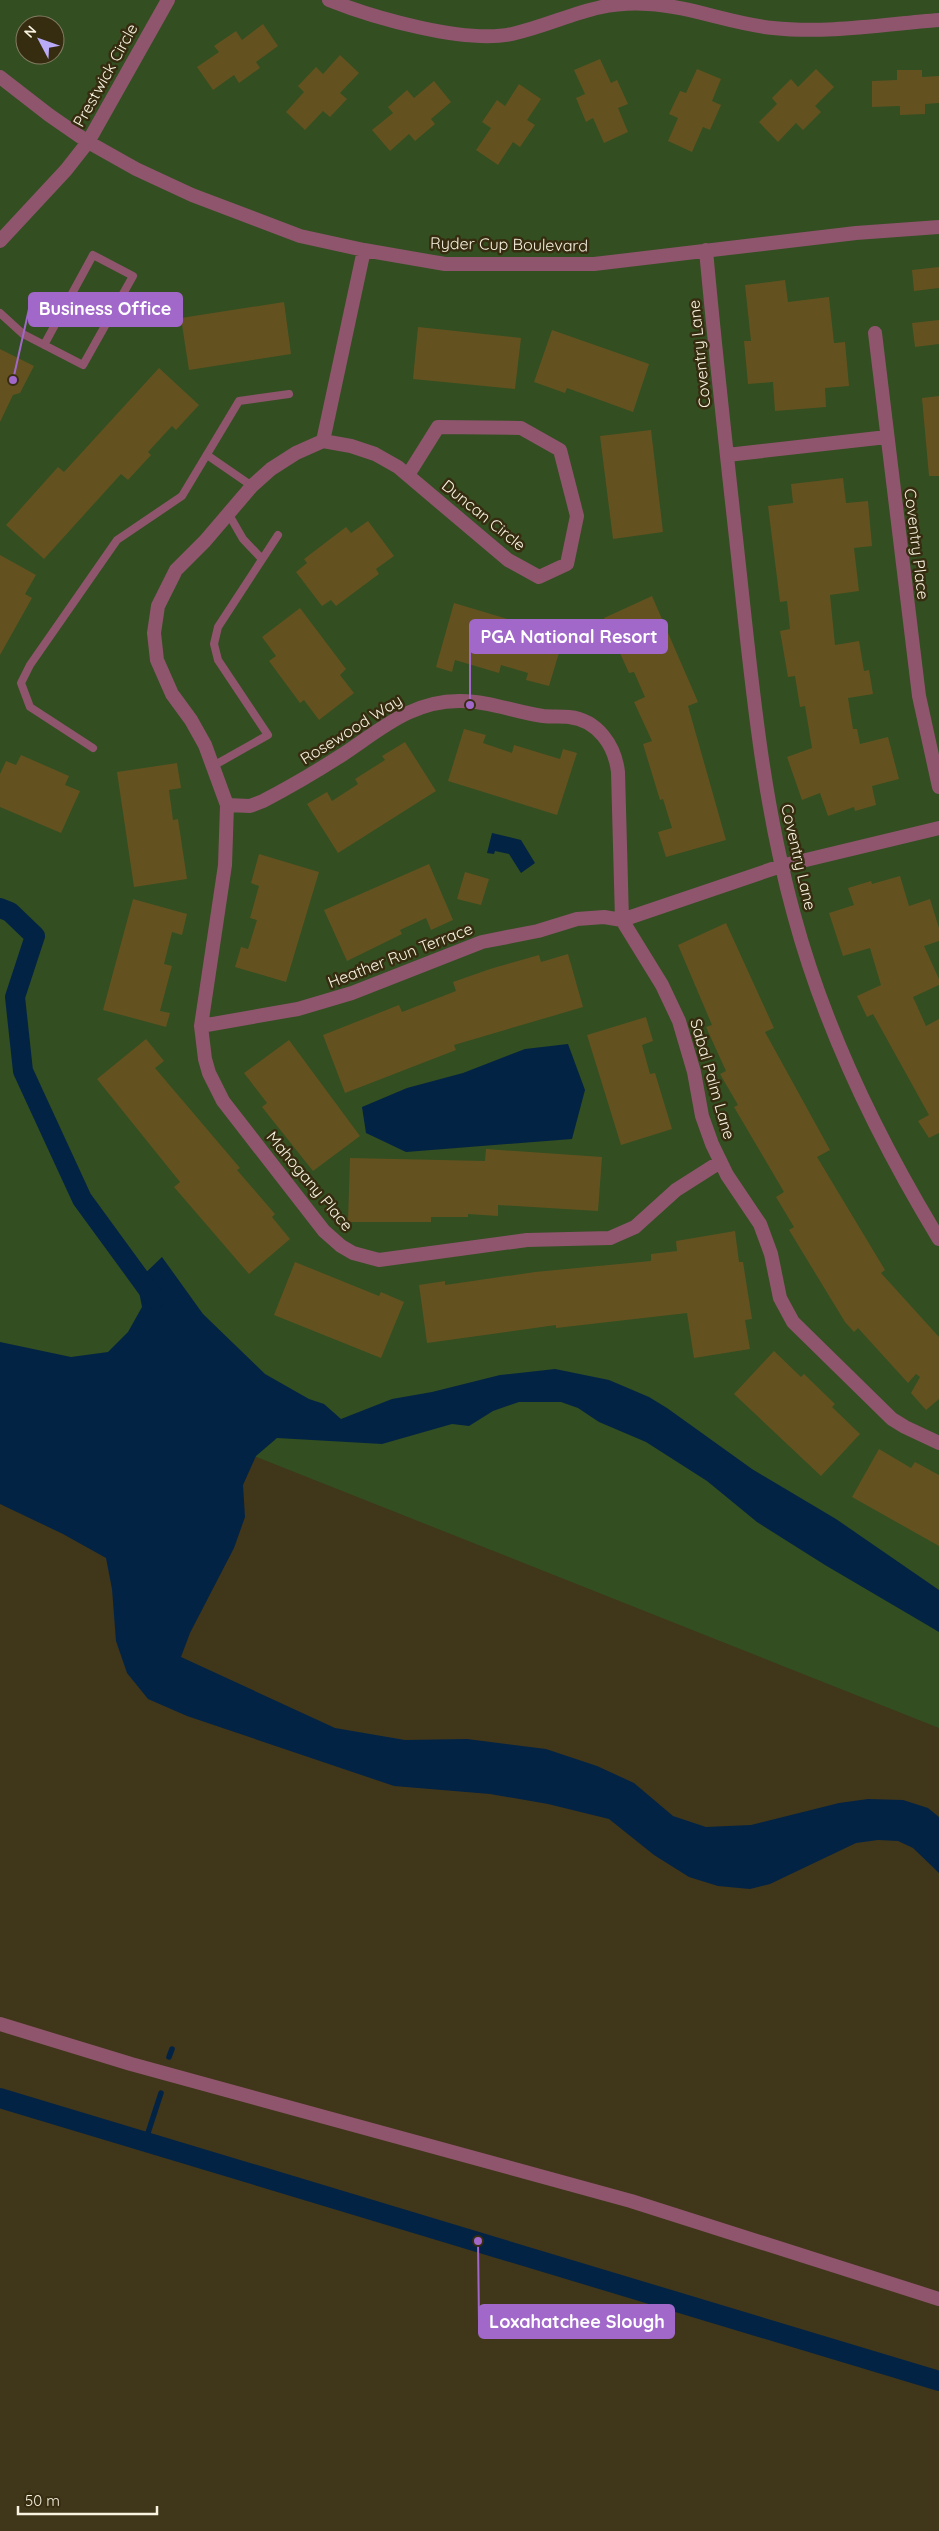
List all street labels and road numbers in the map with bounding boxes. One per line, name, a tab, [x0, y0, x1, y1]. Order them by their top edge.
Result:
street label: Prestwick Circle	[68, 20, 142, 130]
street label: Ryder Cup Boulevard	[430, 233, 588, 255]
street label: Coventry Lane	[683, 299, 715, 409]
street label: Duncan Circle	[438, 475, 530, 555]
street label: Coventry Place	[900, 487, 934, 601]
street label: Rosewood Way	[296, 690, 406, 768]
street label: Coventry Lane	[777, 802, 821, 912]
street label: Heather Run Terrace	[325, 918, 475, 992]
street label: Sabal Palm Lane	[686, 1016, 740, 1142]
street label: Mahogany Place	[262, 1127, 358, 1235]

